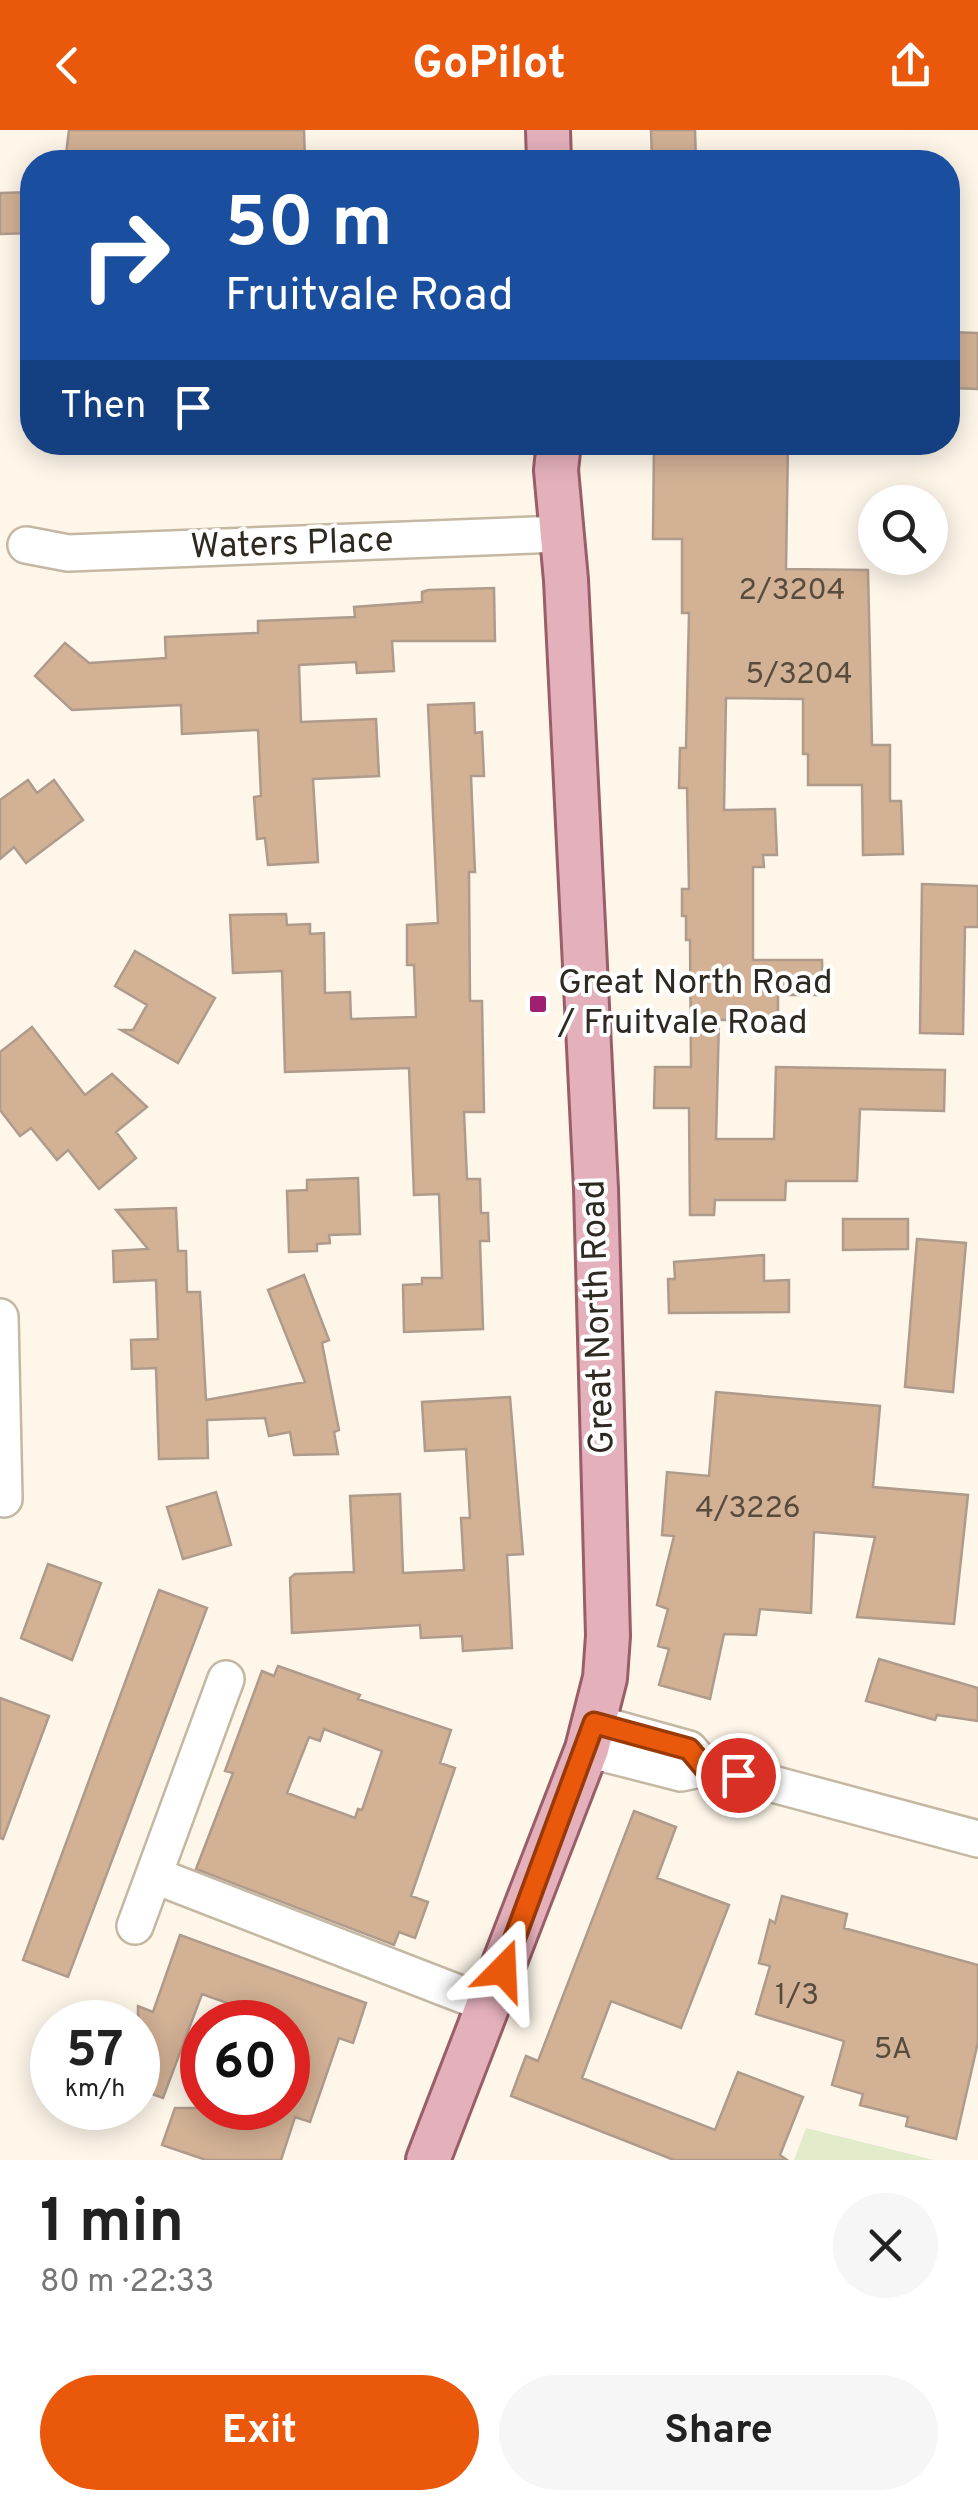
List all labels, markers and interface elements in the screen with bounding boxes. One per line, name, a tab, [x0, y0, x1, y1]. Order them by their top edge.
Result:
text: GoPilot	[412, 37, 566, 94]
icon: back	[40, 38, 95, 93]
icon: share	[883, 38, 938, 93]
text: 50 m	[225, 182, 392, 271]
icon: right	[60, 190, 190, 320]
text: Fruitvale Road	[225, 269, 514, 326]
icon: arrive	[166, 380, 221, 435]
text: Then	[60, 383, 146, 432]
map controls	[858, 485, 948, 575]
button: search	[858, 485, 948, 575]
street label: Waters Place	[190, 519, 394, 571]
house number: 2/3204	[739, 573, 845, 610]
house number: 5/3204	[745, 657, 853, 694]
place label: Great North Road / Fruitvale Road	[557, 962, 833, 1046]
marker: Great North Road / Fruitvale Road	[527, 993, 549, 1015]
street label: Great North Road	[572, 1179, 626, 1455]
house number: 4/3226	[695, 1491, 801, 1528]
pin	[696, 1733, 781, 1818]
icon: arrive	[711, 1748, 766, 1803]
position arrow	[451, 1918, 555, 2022]
house number: 1/3	[775, 1978, 819, 2015]
speed limit sign: 60	[180, 2000, 310, 2130]
text: 57	[66, 2021, 124, 2084]
house number: 5A	[874, 2032, 912, 2069]
text: km/h	[65, 2074, 125, 2106]
text: 1 min	[40, 2187, 184, 2263]
button: close	[833, 2193, 938, 2298]
text: 80 m · 22:33	[40, 2263, 214, 2303]
button: Exit	[40, 2375, 479, 2490]
button: Share	[499, 2375, 938, 2490]

